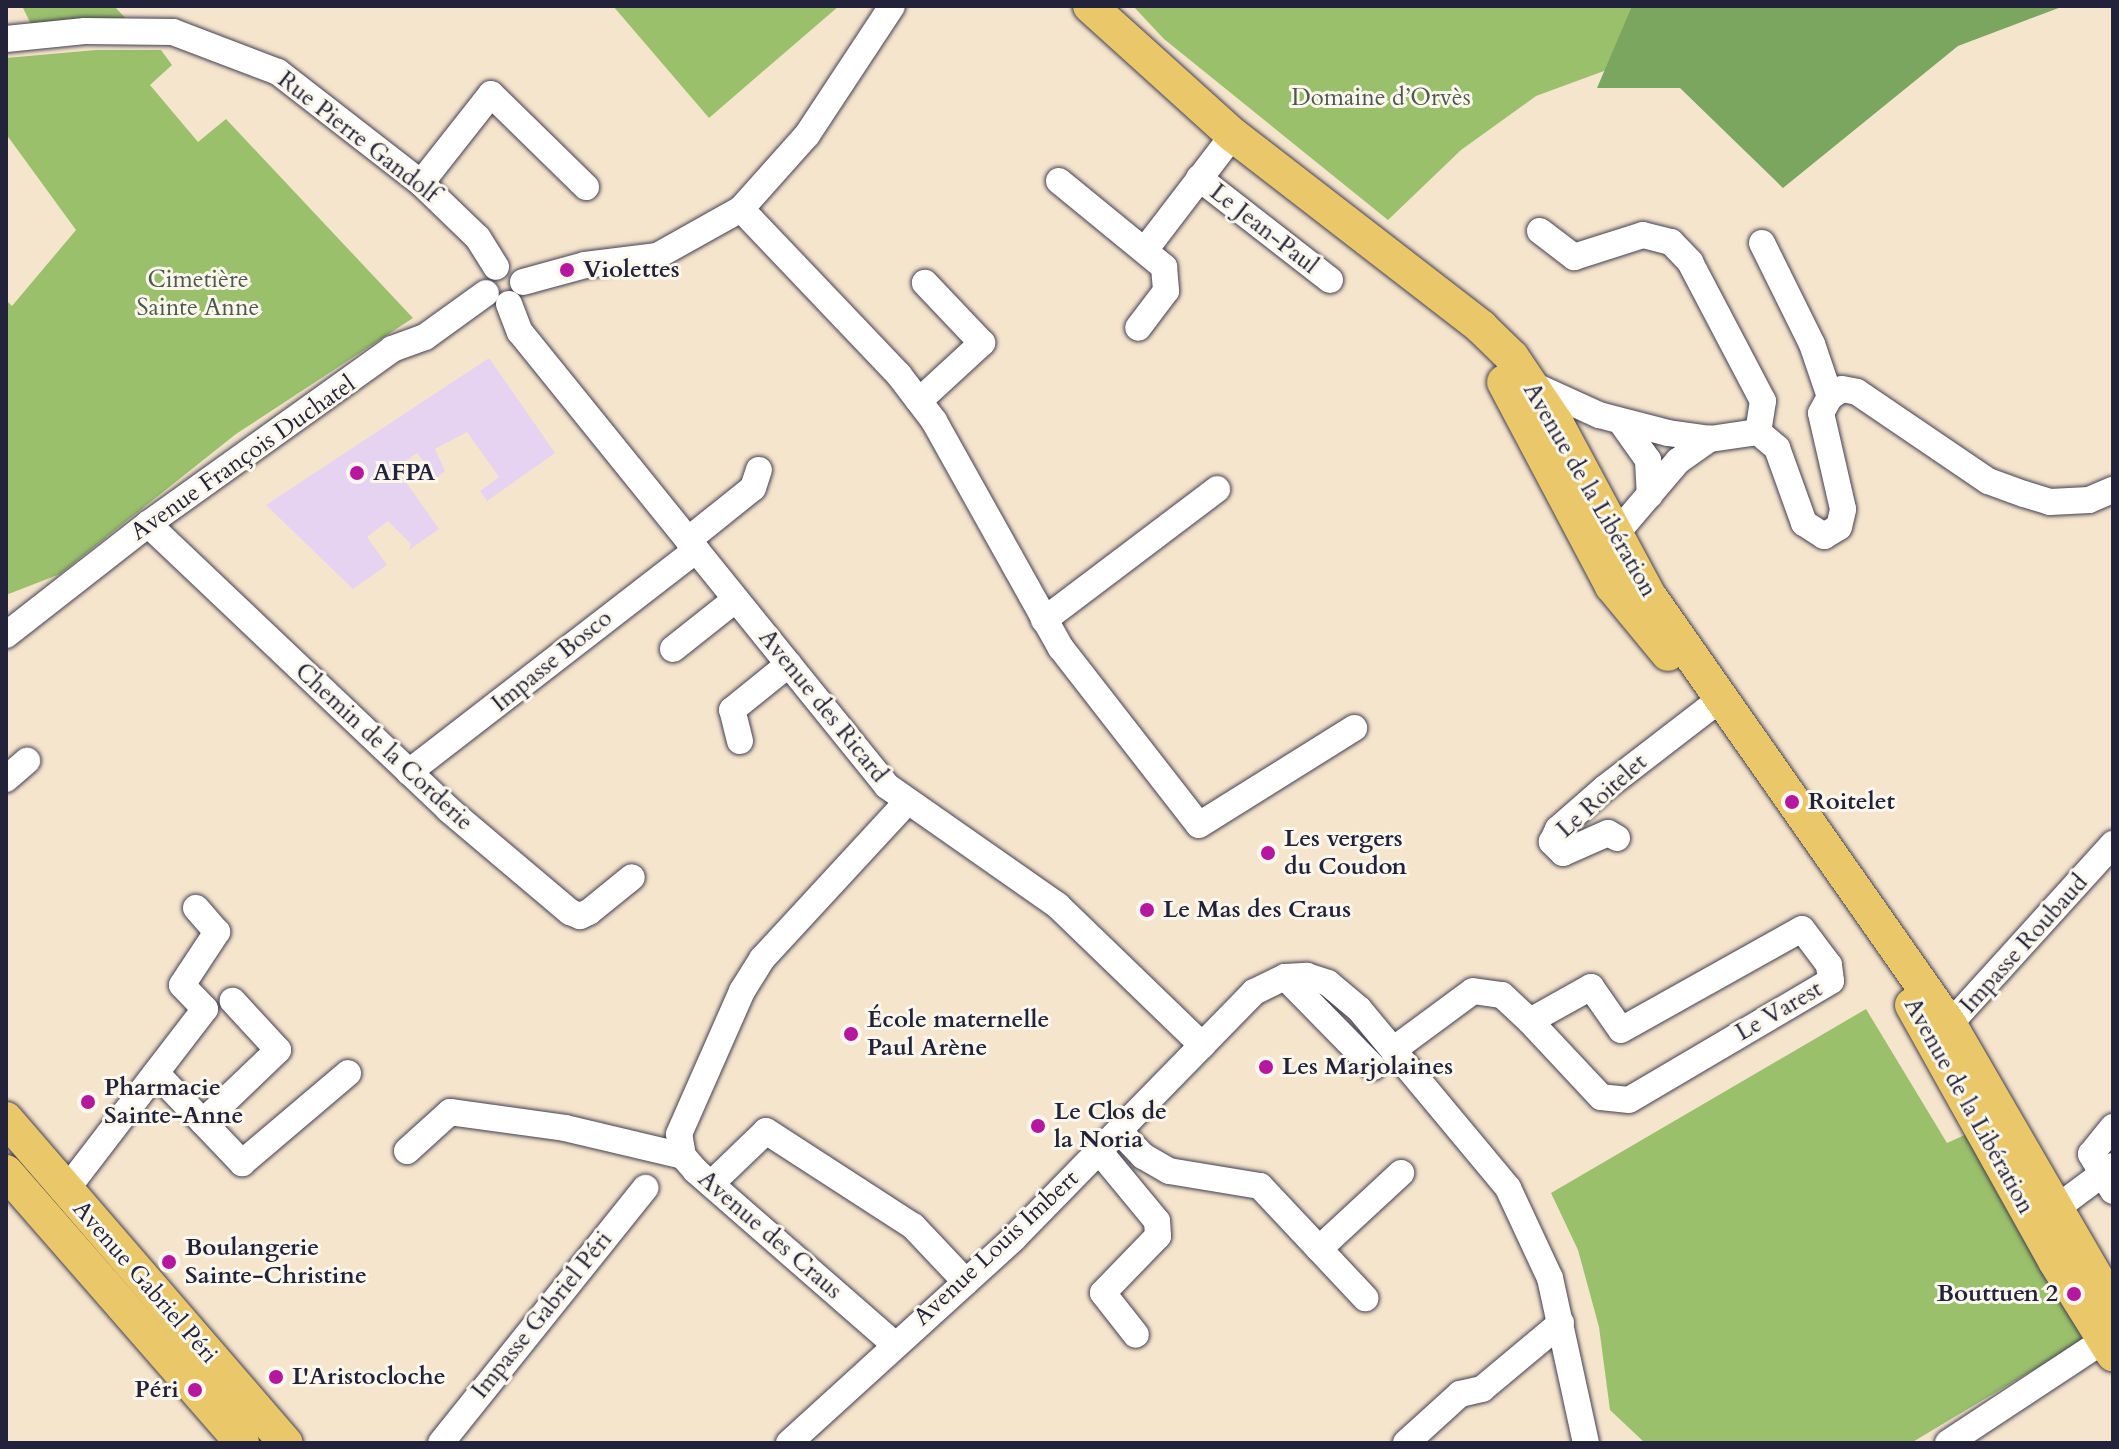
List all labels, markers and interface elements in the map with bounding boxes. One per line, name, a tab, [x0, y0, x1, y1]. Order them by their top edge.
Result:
street label: Rue Pierre Gandolf	[272, 65, 444, 209]
park label: Domaine d’Orvès	[1291, 84, 1471, 112]
street label: Le Jean-Paul	[1204, 178, 1324, 280]
place label: Violettes	[583, 256, 680, 284]
marker: Violettes	[558, 261, 576, 279]
park label: Cimetière Sainte Anne	[137, 266, 259, 322]
street label: Avenue François Duchatel	[125, 369, 361, 547]
street label: Avenue de la Libération	[1517, 378, 1663, 602]
place label: AFPA	[373, 459, 435, 487]
marker: AFPA	[348, 464, 366, 482]
street label: Impasse Bosco	[486, 604, 618, 718]
street label: Avenue des Ricard	[752, 624, 894, 788]
street label: Chemin de la Corderie	[289, 657, 479, 837]
street label: Le Roitelet	[1551, 748, 1653, 844]
place label: Roitelet	[1808, 788, 1895, 816]
marker: Roitelet	[1783, 793, 1801, 811]
place label: Les vergers du Coudon	[1284, 825, 1407, 881]
marker: Les vergers du Coudon	[1259, 844, 1277, 862]
street label: Impasse Roubaud	[1954, 869, 2094, 1019]
place label: Le Mas des Craus	[1163, 896, 1351, 924]
marker: Le Mas des Craus	[1138, 901, 1156, 919]
street label: Le Varest	[1731, 975, 1827, 1047]
street label: Avenue de la Libération	[1898, 993, 2040, 1219]
place label: École maternelle Paul Arène	[867, 1006, 1049, 1062]
marker: École maternelle Paul Arène	[842, 1025, 860, 1043]
place label: Les Marjolaines	[1282, 1053, 1453, 1081]
marker: Les Marjolaines	[1257, 1058, 1275, 1076]
place label: Pharmacie Sainte-Anne	[104, 1074, 243, 1130]
marker: Pharmacie Sainte-Anne	[79, 1093, 97, 1111]
place label: Le Clos de la Noria	[1054, 1098, 1167, 1154]
marker: Le Clos de la Noria	[1029, 1117, 1047, 1135]
street label: Avenue Louis Imbert	[908, 1164, 1084, 1332]
street label: Avenue des Craus	[692, 1165, 848, 1305]
street label: Avenue Gabriel Péri	[67, 1195, 223, 1369]
street label: Impasse Gabriel Péri	[466, 1226, 618, 1404]
place label: Boulangerie Sainte-Christine	[185, 1234, 367, 1290]
marker: Boulangerie Sainte-Christine	[160, 1253, 178, 1271]
place label: Bouttuen 2	[1937, 1280, 2058, 1308]
marker: Bouttuen 2	[2065, 1285, 2083, 1303]
place label: L'Aristocloche	[292, 1363, 446, 1391]
marker: L'Aristocloche	[267, 1368, 285, 1386]
place label: Péri	[135, 1376, 179, 1404]
marker: Péri	[186, 1381, 204, 1399]

